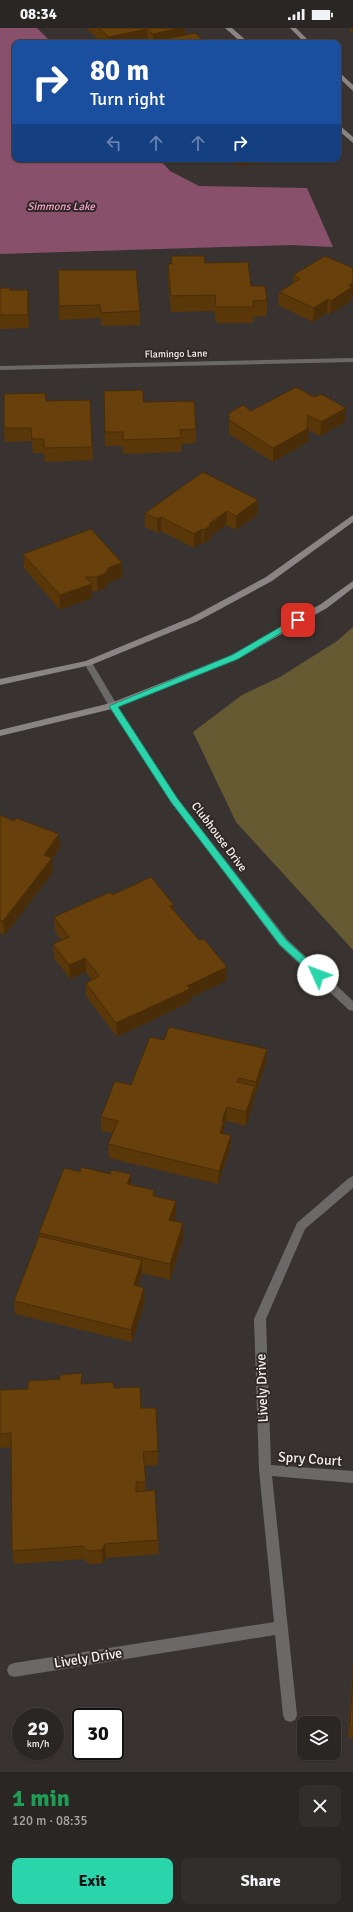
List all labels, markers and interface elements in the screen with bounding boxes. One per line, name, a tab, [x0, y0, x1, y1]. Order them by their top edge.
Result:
text: 08:34	[20, 5, 57, 23]
text: 80 m	[90, 54, 149, 88]
icon: right	[24, 56, 76, 108]
text: Turn right	[90, 88, 165, 110]
icon: left	[103, 132, 125, 154]
icon: ahead	[145, 132, 167, 154]
icon: ahead	[187, 132, 209, 154]
icon: right	[229, 132, 251, 154]
water label: Simmons Lake	[27, 200, 95, 213]
street label: Flamingo Lane	[145, 347, 207, 361]
pin	[281, 603, 315, 637]
icon: arrive	[287, 609, 309, 631]
street label: Clubhouse Drive	[188, 799, 250, 875]
position arrow	[297, 954, 339, 996]
street label: Lively Drive	[252, 1353, 272, 1423]
street label: Spry Court	[278, 1448, 343, 1470]
street label: Lively Drive	[53, 1644, 123, 1672]
speed limit sign: 30	[72, 1708, 124, 1760]
text: 29	[27, 1716, 49, 1741]
map controls	[297, 1716, 341, 1760]
button: layers	[297, 1716, 341, 1760]
text: km/h	[27, 1738, 49, 1750]
text: 1 min	[12, 1783, 70, 1813]
button: close	[299, 1785, 341, 1827]
text: 120 m · 08:35	[12, 1813, 88, 1829]
button: Exit	[12, 1858, 173, 1904]
button: Share	[181, 1858, 341, 1904]

